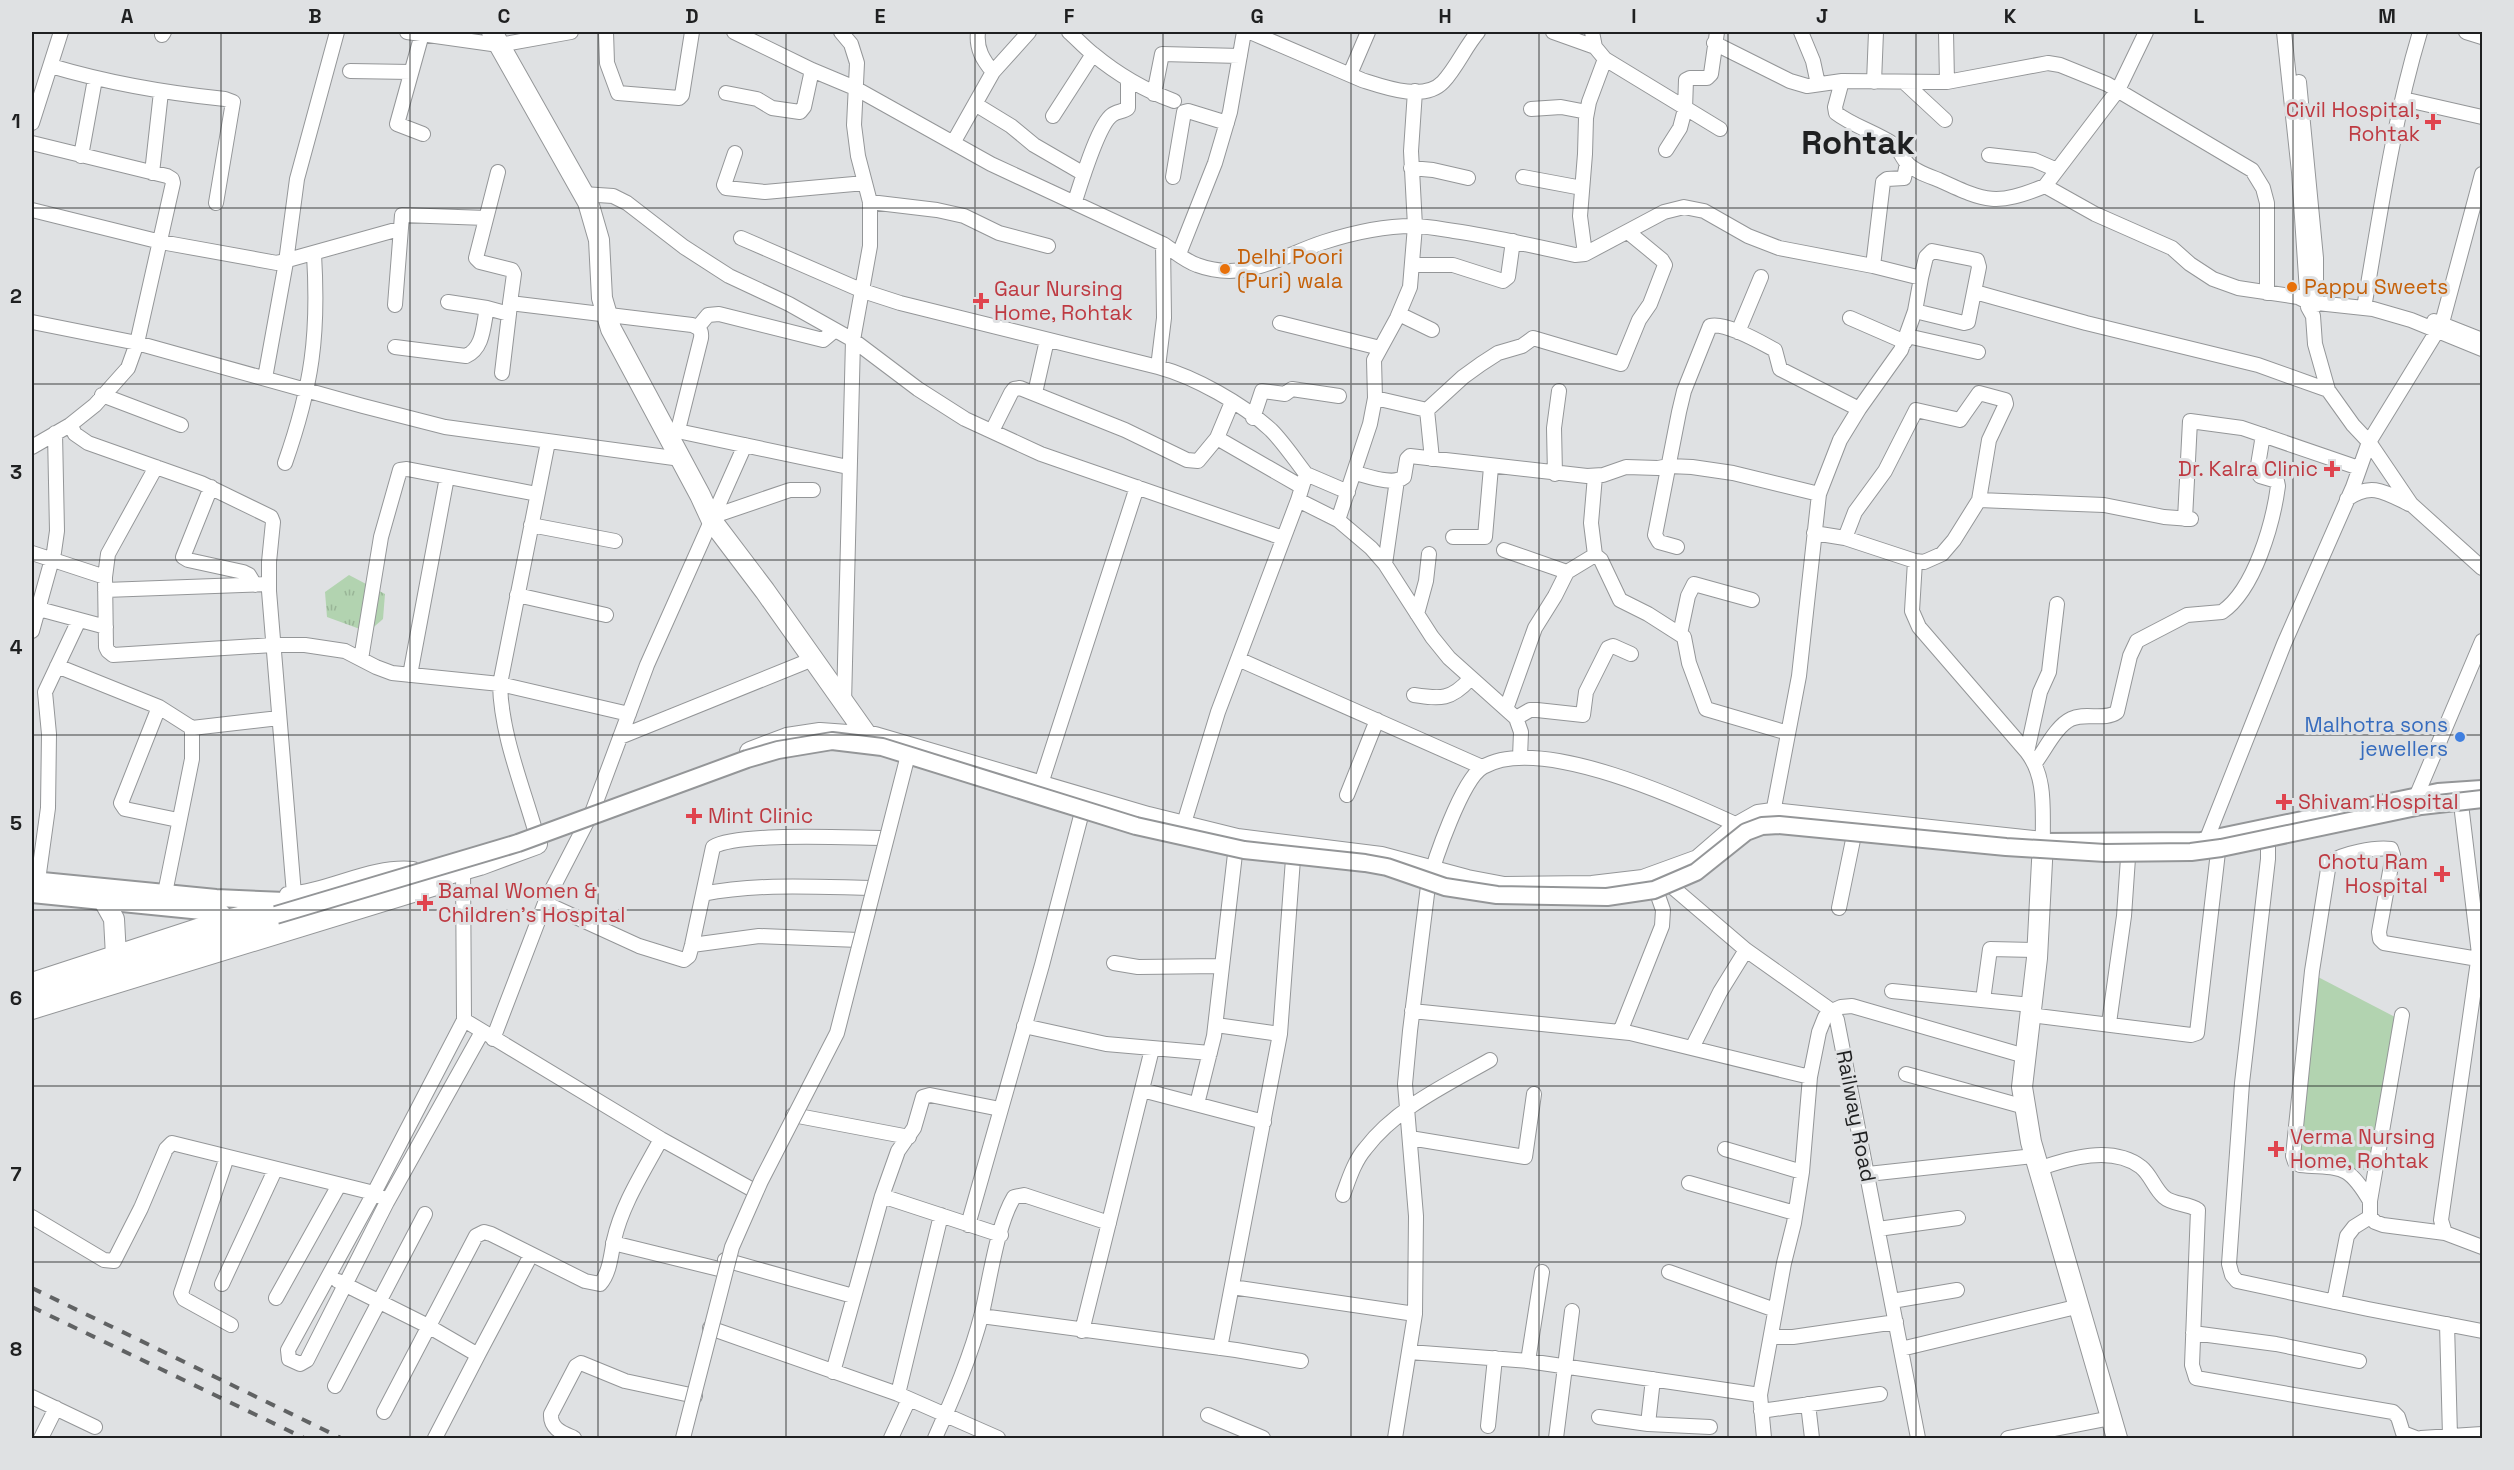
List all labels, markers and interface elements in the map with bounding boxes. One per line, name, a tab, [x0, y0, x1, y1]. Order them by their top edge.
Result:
text: A	[121, 3, 134, 29]
text: B	[308, 3, 322, 29]
text: C	[498, 3, 511, 29]
text: D	[685, 3, 699, 29]
text: E	[874, 3, 886, 29]
text: F	[1064, 3, 1075, 29]
text: G	[1250, 3, 1264, 29]
text: H	[1438, 3, 1452, 29]
text: I	[1631, 3, 1637, 29]
text: J	[1816, 3, 1828, 29]
text: K	[2004, 3, 2017, 29]
text: L	[2194, 3, 2205, 29]
text: M	[2378, 3, 2396, 29]
place label: Civil Hospital, Rohtak	[2286, 96, 2420, 147]
text: 1	[11, 108, 21, 134]
marker: Civil Hospital, Rohtak	[2424, 113, 2442, 131]
district label: Rohtak	[1801, 122, 1915, 164]
place label: Delhi Poori (Puri) wala	[1237, 243, 1343, 294]
marker: Delhi Poori (Puri) wala	[1218, 262, 1232, 276]
place label: Pappu Sweets	[2304, 273, 2448, 300]
place label: Gaur Nursing Home, Rohtak	[994, 275, 1133, 326]
marker: Pappu Sweets	[2285, 280, 2299, 294]
text: 2	[10, 283, 22, 309]
marker: Gaur Nursing Home, Rohtak	[972, 292, 990, 310]
place label: Dr. Kalra Clinic	[2178, 455, 2318, 482]
text: 3	[10, 459, 22, 485]
marker: Dr. Kalra Clinic	[2323, 460, 2341, 478]
text: 4	[10, 634, 23, 660]
place label: Malhotra sons jewellers	[2304, 711, 2448, 762]
marker: Malhotra sons jewellers	[2453, 730, 2467, 744]
place label: Shivam Hospital	[2298, 788, 2459, 815]
marker: Shivam Hospital	[2275, 793, 2293, 811]
place label: Mint Clinic	[708, 802, 813, 829]
marker: Mint Clinic	[685, 807, 703, 825]
text: 5	[10, 810, 22, 836]
place label: Chotu Ram Hospital	[2318, 848, 2428, 899]
marker: Chotu Ram Hospital	[2433, 865, 2451, 883]
place label: Bamal Women & Children's Hospital	[438, 877, 625, 928]
marker: Bamal Women & Children's Hospital	[416, 894, 434, 912]
text: 6	[10, 985, 22, 1011]
street label: Railway Road	[1830, 1048, 1883, 1184]
place label: Verma Nursing Home, Rohtak	[2290, 1123, 2435, 1174]
marker: Verma Nursing Home, Rohtak	[2267, 1140, 2285, 1158]
text: 7	[10, 1161, 22, 1187]
text: 8	[10, 1336, 22, 1362]

